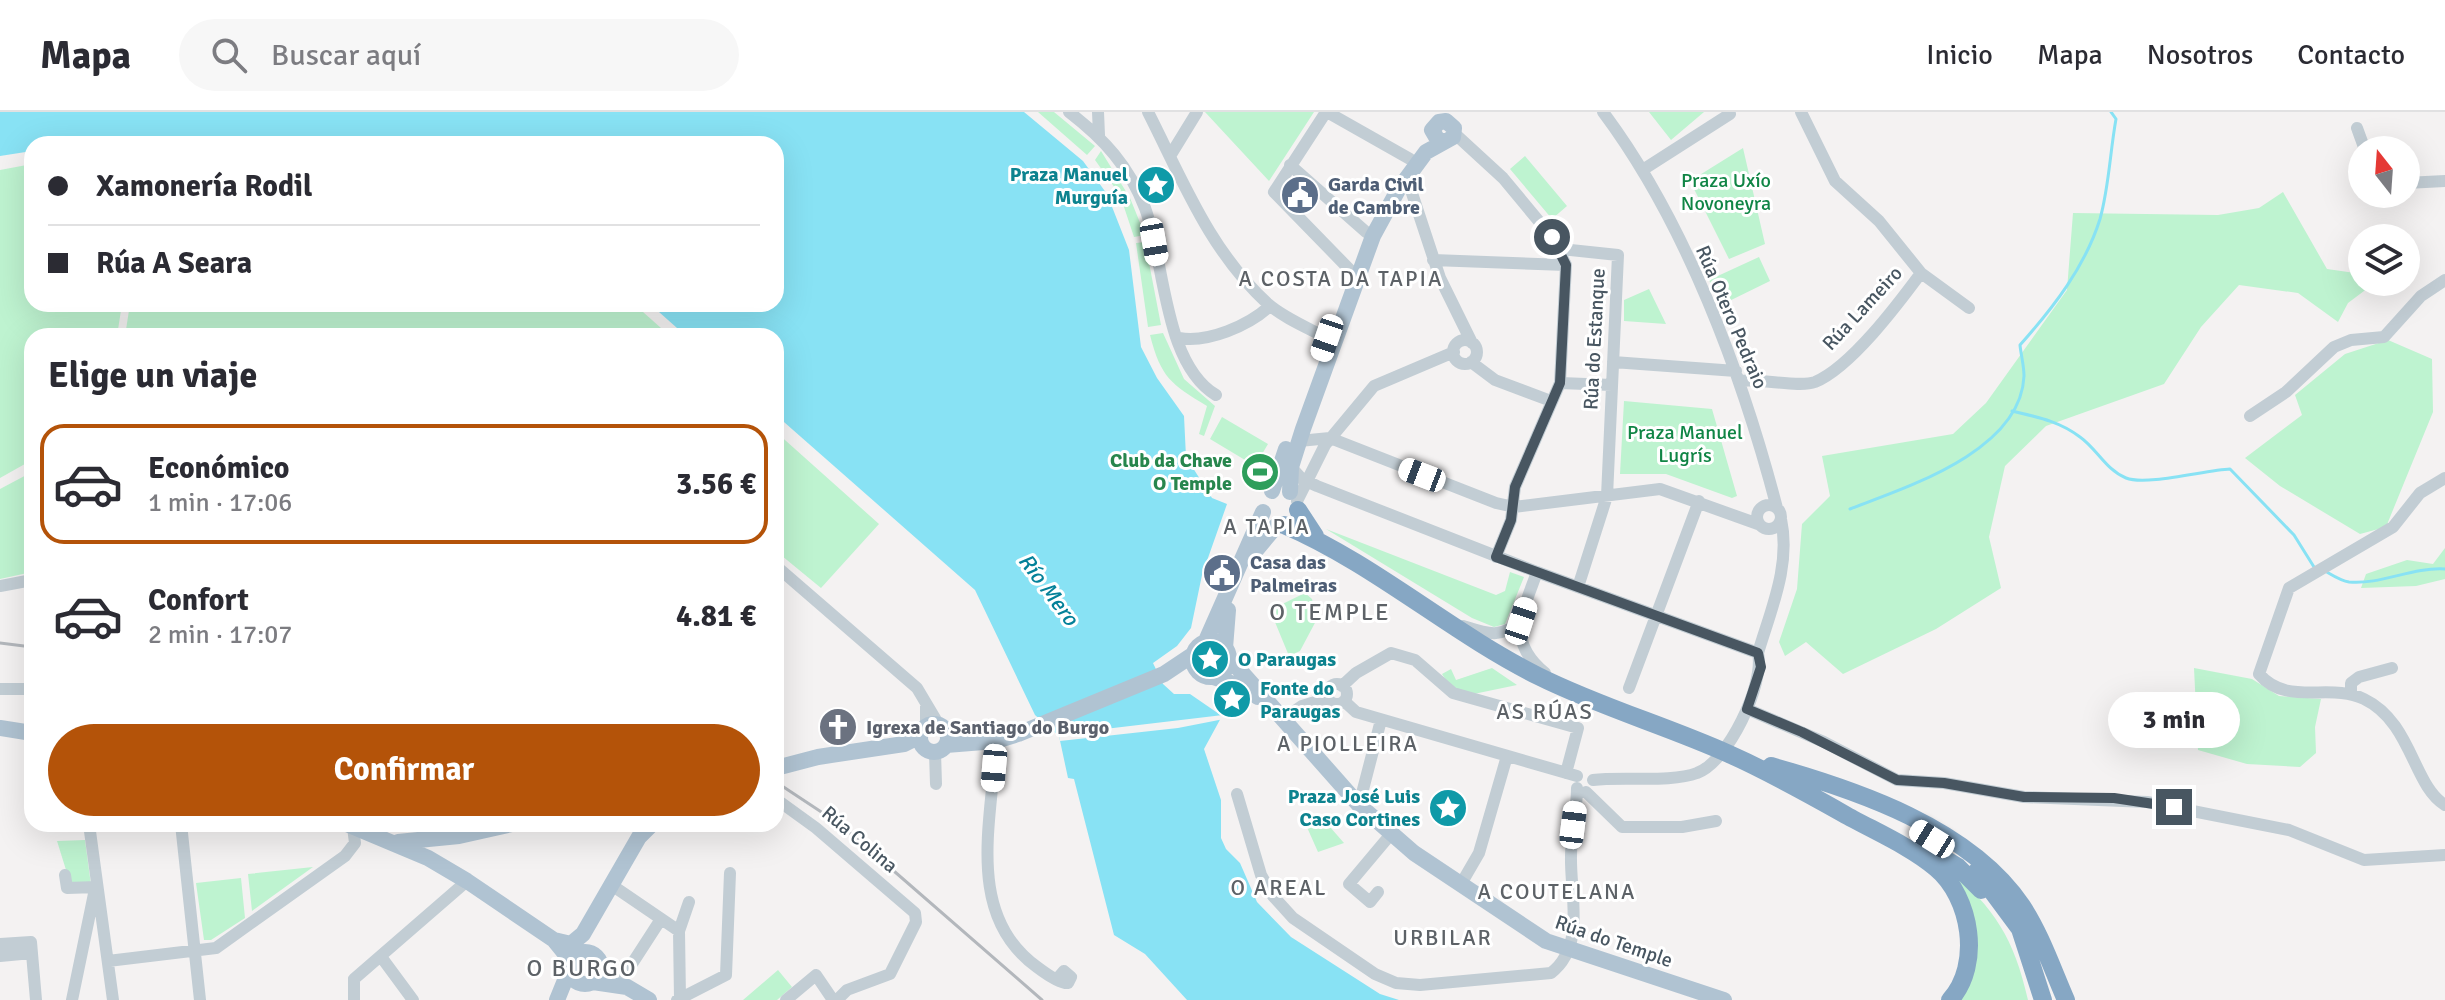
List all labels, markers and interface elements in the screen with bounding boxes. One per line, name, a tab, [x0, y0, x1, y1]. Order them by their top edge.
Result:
search box	[179, 19, 739, 91]
text: Mapa	[40, 32, 131, 79]
icon: search	[207, 33, 251, 77]
text: Buscar aquí	[271, 37, 421, 74]
text: Inicio	[1926, 38, 1993, 72]
text: Mapa	[2037, 38, 2103, 72]
text: Nosotros	[2147, 38, 2253, 72]
text: Contacto	[2297, 38, 2405, 72]
north arrow	[2348, 136, 2420, 208]
map controls	[2348, 136, 2420, 296]
place label: Praza Manuel Murguía	[1010, 162, 1128, 210]
place icon: Praza Manuel Murguía	[1135, 164, 1177, 206]
text: Xamonería Rodil	[96, 168, 312, 205]
park label: Praza Uxío Novoneyra	[1681, 168, 1771, 216]
place label: Garda Civil de Cambre	[1328, 172, 1424, 220]
public building icon: Garda Civil de Cambre	[1279, 174, 1321, 216]
car	[1138, 216, 1170, 268]
route start	[1534, 219, 1570, 255]
button: layers	[2348, 224, 2420, 296]
street label: Rúa Otero Pedraio	[1690, 242, 1773, 393]
text: Rúa A Seara	[96, 245, 252, 282]
street label: Rúa Lameiro	[1817, 261, 1908, 356]
district label: A COSTA DA TAPIA	[1239, 265, 1443, 292]
street label: Rúa do Estanque	[1578, 267, 1611, 411]
car	[1308, 311, 1346, 365]
text: Elige un viaje	[48, 353, 257, 398]
park label: Praza Manuel Lugrís	[1627, 420, 1743, 468]
icon: car	[52, 448, 124, 520]
place label: Club da Chave O Temple	[1110, 448, 1232, 496]
text: Económico	[148, 450, 290, 487]
sports icon: Club da Chave O Temple	[1239, 451, 1281, 493]
car	[1395, 455, 1449, 495]
text: 3.56 €	[676, 466, 756, 503]
text: 1 min · 17:06	[148, 487, 292, 519]
district label: A TAPIA	[1223, 513, 1311, 540]
water label: Río Mero	[1013, 548, 1085, 632]
place label: Casa das Palmeiras	[1250, 550, 1337, 598]
public building icon: Casa das Palmeiras	[1201, 552, 1243, 594]
icon: car	[52, 580, 124, 652]
text: Confort	[148, 582, 249, 619]
car	[1502, 594, 1540, 648]
district label: O TEMPLE	[1269, 597, 1391, 627]
text: 4.81 €	[676, 598, 756, 635]
text: 2 min · 17:07	[148, 619, 292, 651]
place icon: O Paraugas	[1189, 638, 1231, 680]
place label: O Paraugas	[1238, 647, 1336, 672]
place label: Fonte do Paraugas	[1260, 676, 1341, 724]
place icon: Fonte do Paraugas	[1211, 678, 1253, 720]
callout: 3 min	[2108, 691, 2240, 747]
district label: AS RÚAS	[1496, 698, 1594, 725]
text: 3 min	[2143, 704, 2205, 736]
church icon: Igrexa de Santiago do Burgo	[817, 706, 859, 748]
place label: Igrexa de Santiago do Burgo	[866, 715, 1109, 740]
button: Confirmar	[48, 724, 760, 816]
district label: A PIOLLEIRA	[1277, 730, 1419, 757]
car	[980, 743, 1008, 793]
place label: Praza José Luis Caso Cortines	[1288, 784, 1420, 832]
place icon: Praza José Luis Caso Cortines	[1427, 787, 1469, 829]
route end	[2156, 789, 2192, 825]
street label: Rúa Colina	[817, 800, 903, 878]
car	[1558, 800, 1588, 850]
car	[1905, 816, 1959, 862]
district label: O AREAL	[1230, 874, 1328, 901]
district label: A COUTELANA	[1477, 878, 1637, 905]
street label: Rúa do Temple	[1552, 910, 1676, 973]
district label: URBILAR	[1393, 924, 1493, 951]
district label: O BURGO	[527, 953, 637, 983]

